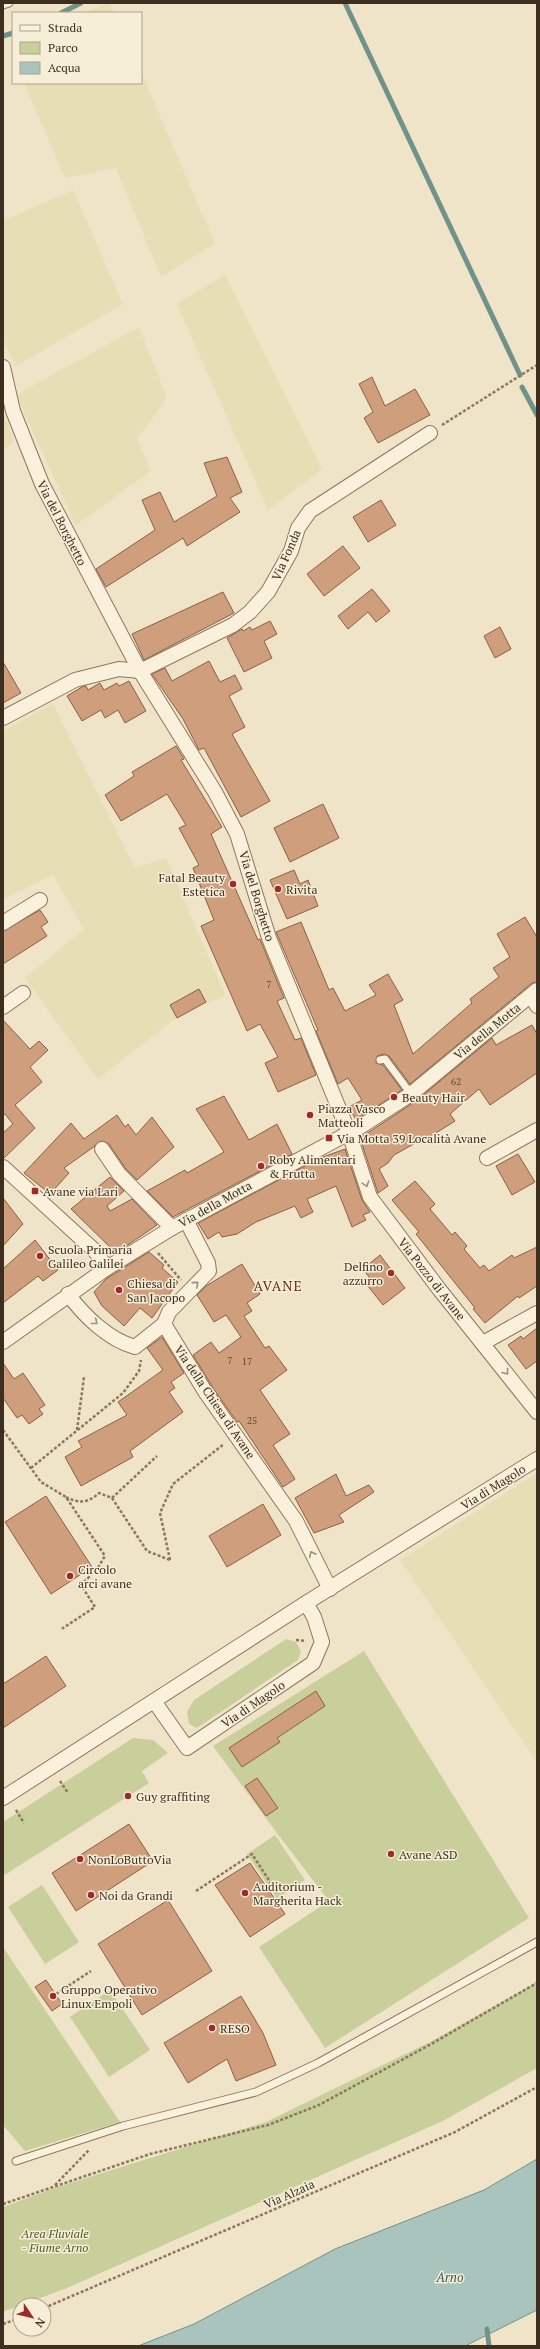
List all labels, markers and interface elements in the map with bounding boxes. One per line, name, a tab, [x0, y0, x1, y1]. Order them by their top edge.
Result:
legend	[12, 12, 142, 84]
text: Strada	[48, 20, 82, 35]
text: Parco	[48, 40, 78, 55]
text: Acqua	[48, 60, 81, 75]
street label: Via del Borghetto	[34, 478, 90, 568]
street label: Via Fonda	[268, 527, 304, 583]
street label: Via del Borghetto	[236, 849, 278, 943]
place label: Fatal Beauty Estetica	[159, 870, 226, 899]
marker: Fatal Beauty Estetica	[228, 879, 238, 889]
place label: Rivita	[286, 882, 317, 897]
marker: Rivita	[273, 884, 283, 894]
house number: 7	[266, 978, 272, 991]
street label: Via della Motta	[451, 1000, 523, 1062]
house number: 62	[451, 1075, 461, 1088]
place label: Beauty Hair	[402, 1090, 465, 1105]
marker: Beauty Hair	[389, 1092, 399, 1102]
place label: Piazza Vasco Matteoli	[318, 1101, 386, 1130]
marker: Piazza Vasco Matteoli	[305, 1110, 315, 1120]
place label: Via Motta 39 Località Avane	[337, 1131, 486, 1146]
marker: Via Motta 39 Località Avane	[324, 1133, 334, 1143]
place label: Roby Alimentari & Frutta	[269, 1152, 356, 1181]
marker: Roby Alimentari & Frutta	[256, 1161, 266, 1171]
street label: Via della Motta	[176, 1178, 254, 1230]
one-way arrow	[361, 1180, 369, 1187]
place label: Avane via Lari	[43, 1184, 118, 1199]
marker: Avane via Lari	[30, 1186, 40, 1196]
street label: Via Pozzo di Avane	[395, 1235, 469, 1323]
place label: Scuola Primaria Galileo Galilei	[48, 1242, 132, 1271]
marker: Scuola Primaria Galileo Galilei	[35, 1251, 45, 1261]
place label: Delfino azzurro	[343, 1259, 383, 1288]
marker: Delfino azzurro	[386, 1268, 396, 1278]
place label: Chiesa di San Jacopo	[127, 1276, 185, 1305]
district label: AVANE	[253, 1276, 303, 1295]
one-way arrow	[191, 1282, 198, 1289]
marker: Chiesa di San Jacopo	[114, 1285, 124, 1295]
one-way arrow	[90, 1318, 97, 1325]
street label: Via della Chiesa di Avane	[171, 1342, 259, 1462]
house number: 7	[227, 1354, 233, 1367]
house number: 17	[242, 1355, 252, 1368]
one-way arrow	[501, 1368, 508, 1375]
house number: 25	[247, 1414, 257, 1427]
street label: Via di Magolo	[458, 1461, 529, 1513]
one-way arrow	[309, 1550, 317, 1558]
place label: Circolo arci avane	[78, 1562, 132, 1591]
marker: Circolo arci avane	[65, 1571, 75, 1581]
street label: Via di Magolo	[218, 1677, 288, 1731]
place label: Guy graffiting	[136, 1789, 211, 1804]
marker: Guy graffiting	[123, 1791, 133, 1801]
place label: Avane ASD	[399, 1847, 457, 1862]
marker: Avane ASD	[386, 1849, 396, 1859]
place label: NonLoButtoVia	[88, 1852, 171, 1867]
marker: NonLoButtoVia	[75, 1854, 85, 1864]
place label: Auditorium - Margherita Hack	[253, 1879, 343, 1908]
place label: Noi da Grandi	[99, 1888, 173, 1903]
marker: Auditorium - Margherita Hack	[240, 1888, 250, 1898]
marker: Noi da Grandi	[86, 1890, 96, 1900]
place label: Gruppo Operativo Linux Empoli	[61, 1982, 157, 2011]
marker: Gruppo Operativo Linux Empoli	[48, 1991, 58, 2001]
place label: RESO	[220, 2021, 250, 2036]
marker: RESO	[207, 2023, 217, 2033]
street label: Via Alzaia	[261, 2176, 317, 2212]
park label: Area Fluviale - Fiume Arno	[20, 2226, 89, 2255]
water label: Arno	[435, 2268, 464, 2286]
north arrow	[12, 2297, 52, 2337]
text: N	[32, 2315, 48, 2331]

